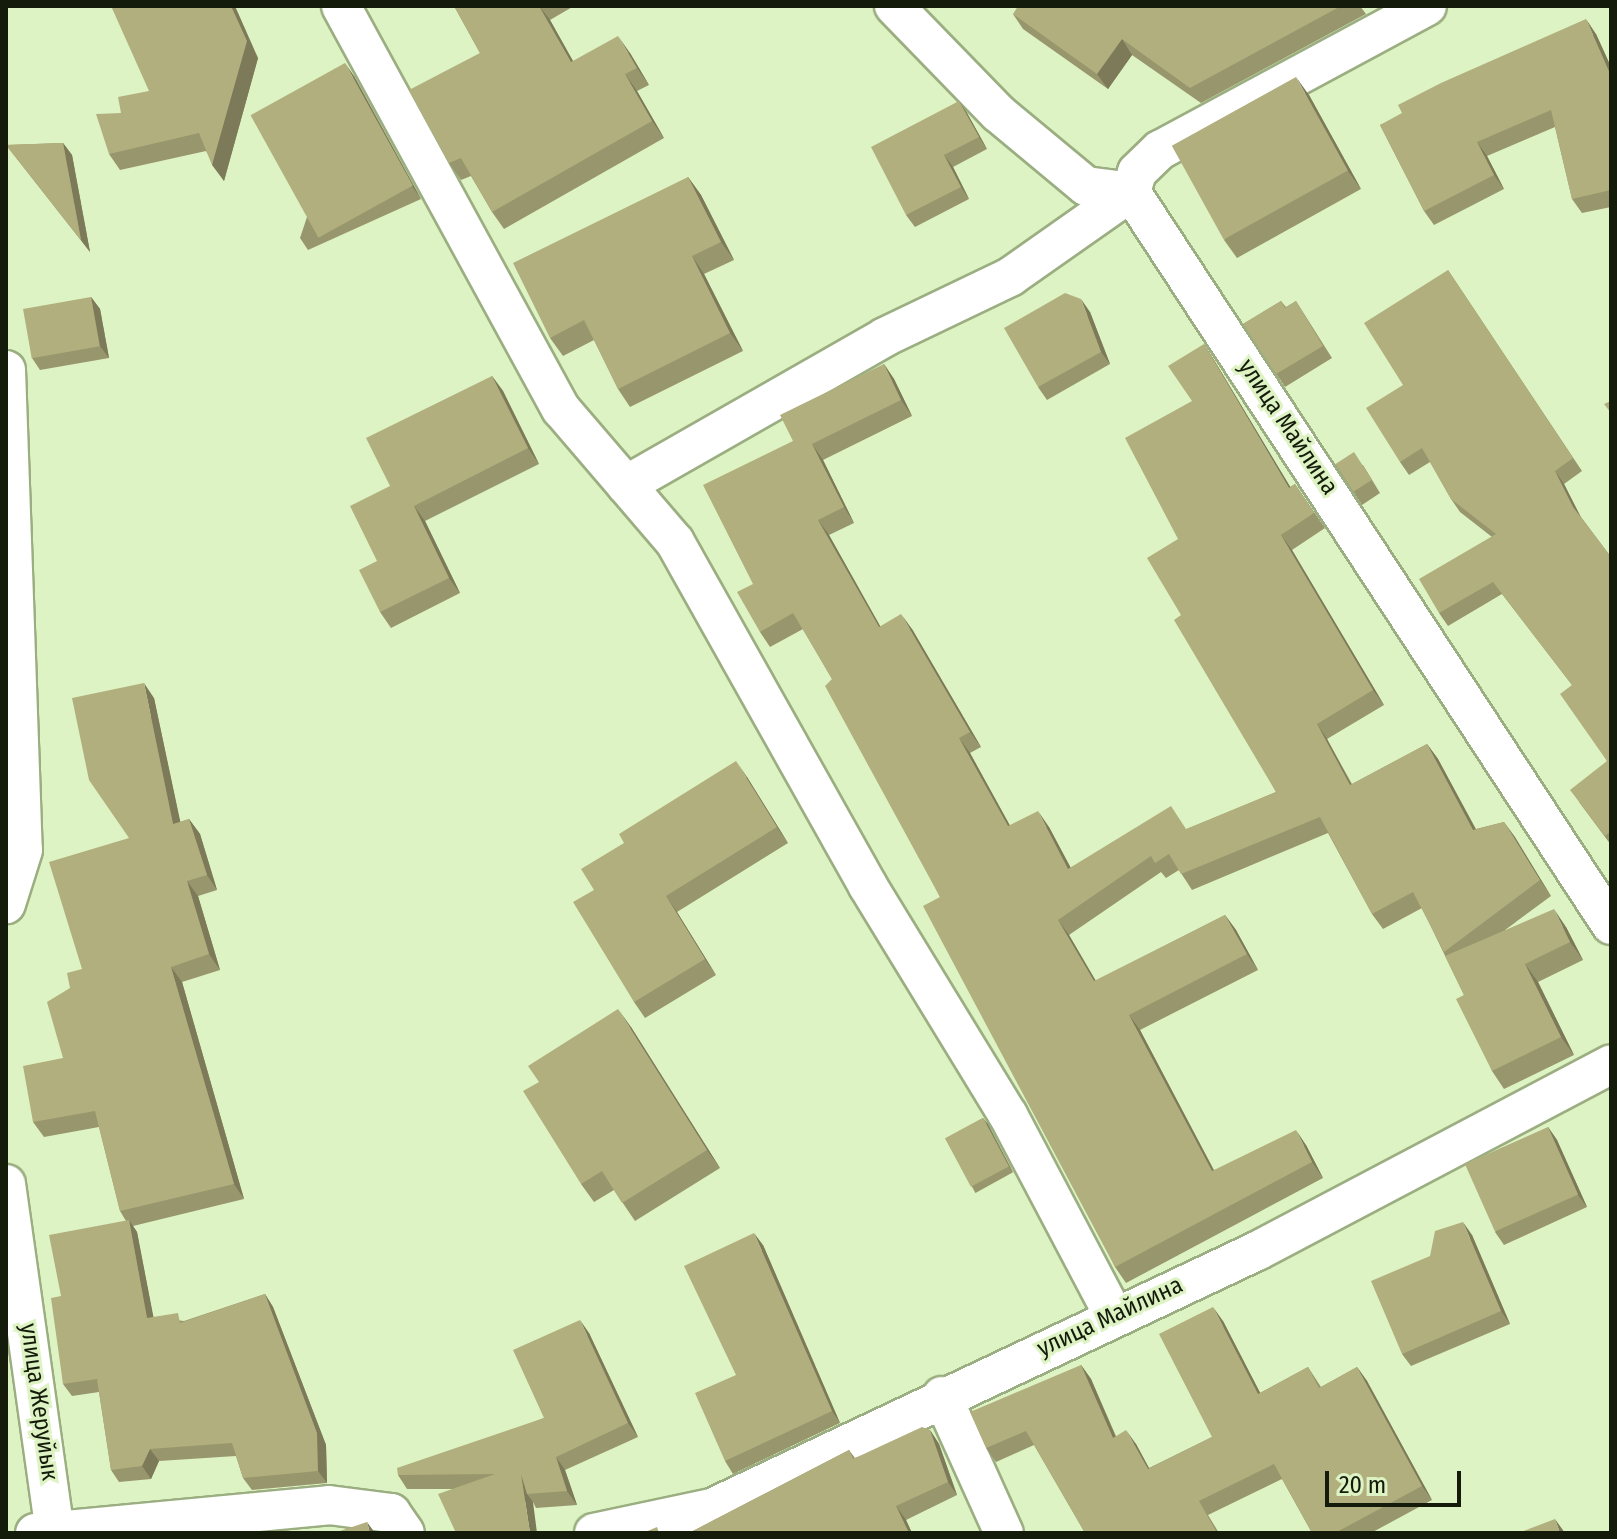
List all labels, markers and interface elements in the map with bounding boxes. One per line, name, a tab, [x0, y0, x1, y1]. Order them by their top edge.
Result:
street label: улица Майлина	[1232, 354, 1344, 500]
street label: улица Майлина	[1033, 1271, 1187, 1363]
street label: улица Жеруйык	[14, 1321, 64, 1483]
scale bar	[1329, 1455, 1465, 1505]
text: 20 m	[1339, 1471, 1386, 1499]

